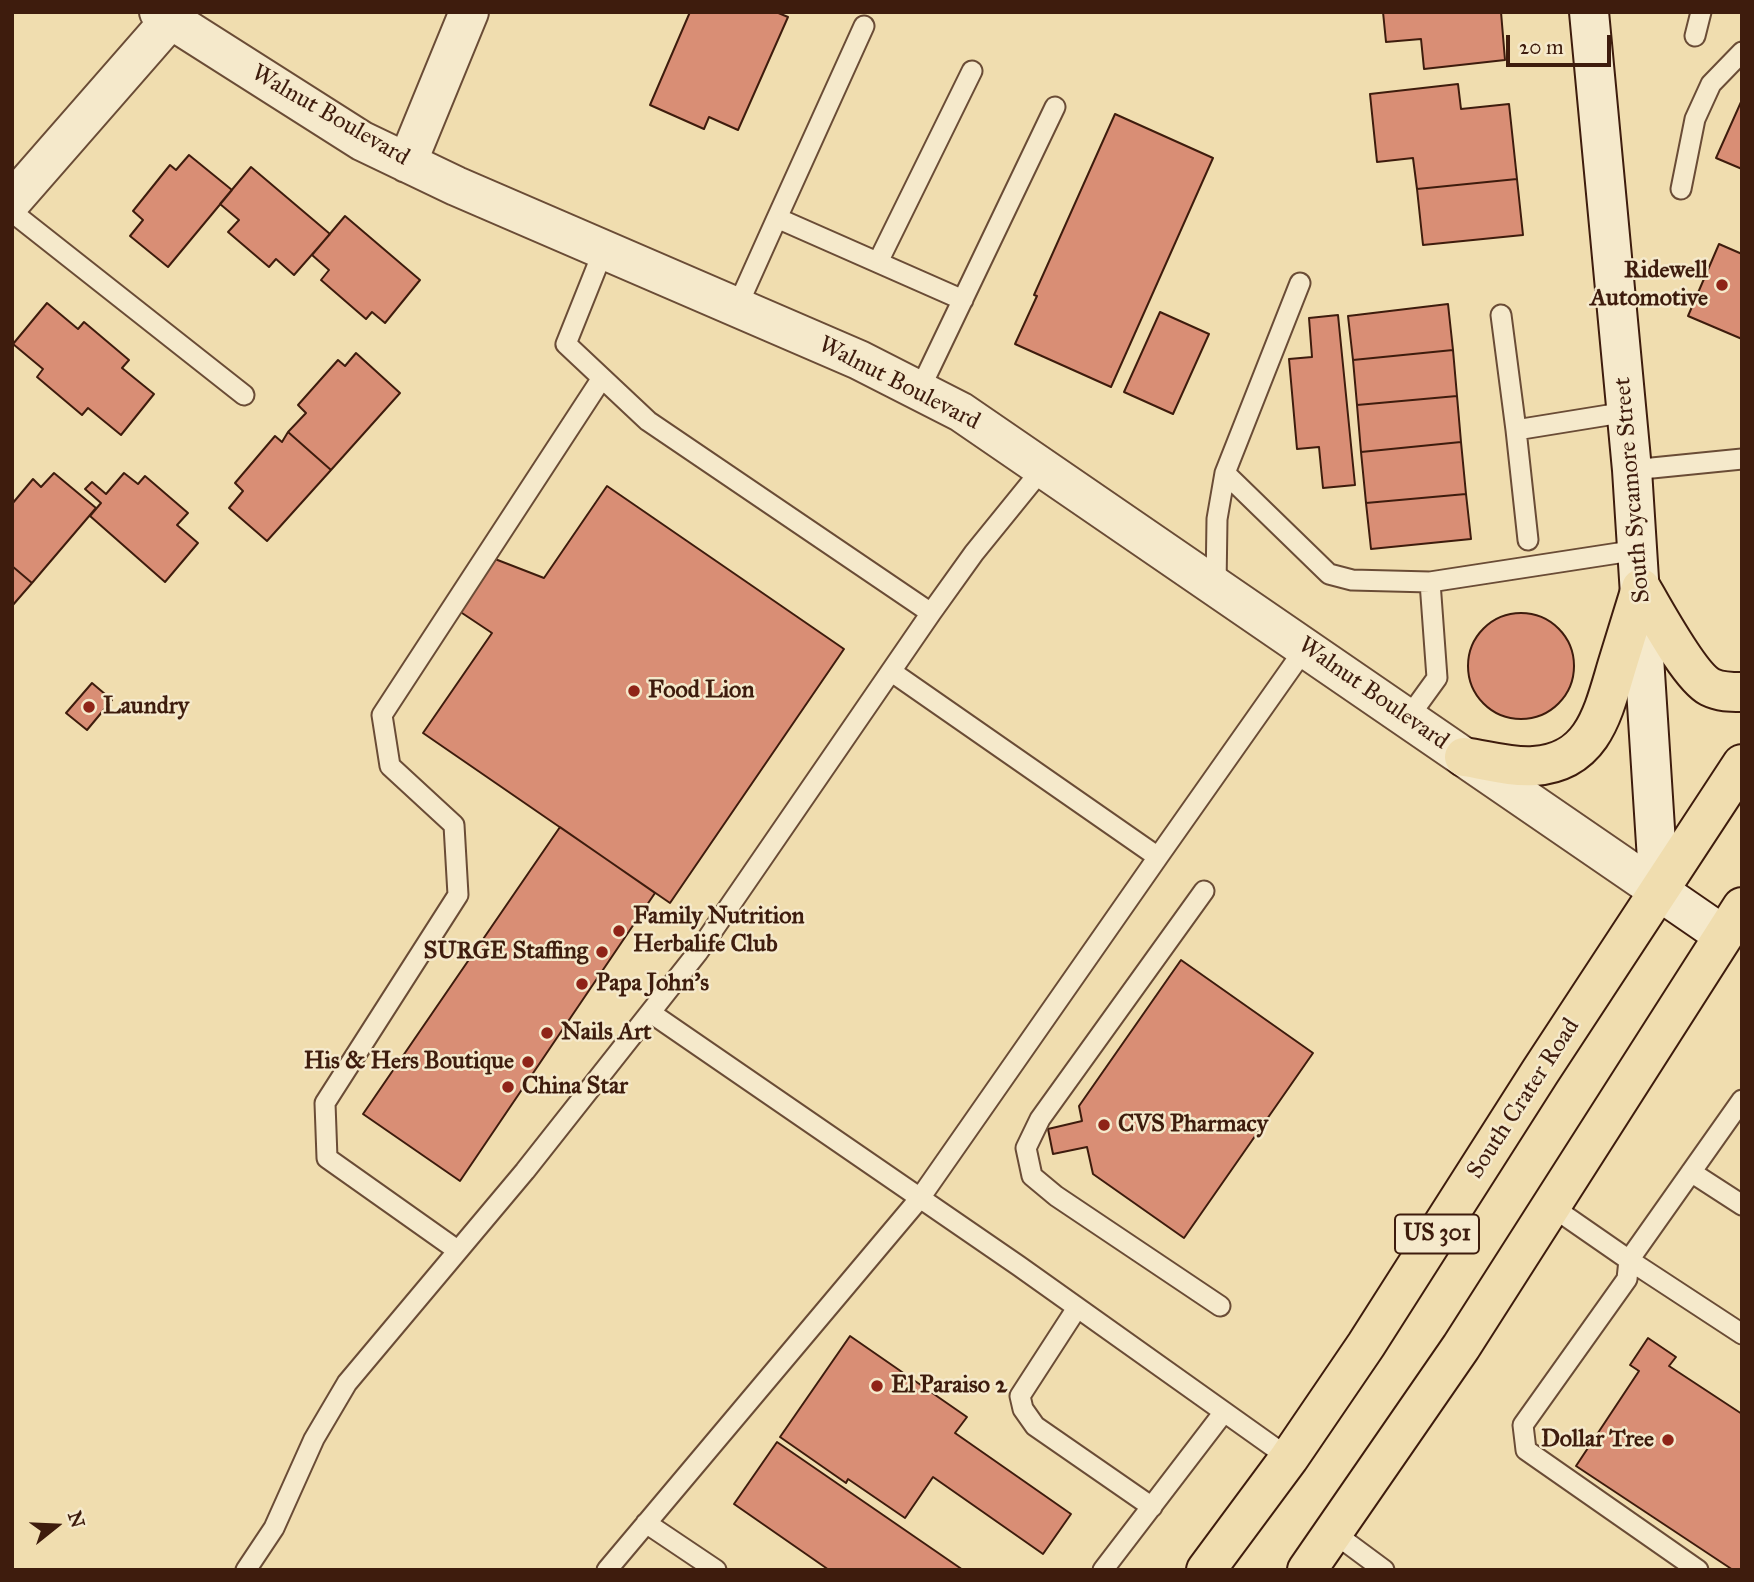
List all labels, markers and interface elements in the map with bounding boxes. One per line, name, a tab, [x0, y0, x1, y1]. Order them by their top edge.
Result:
scale bar	[1509, 21, 1614, 65]
text: 20 m	[1519, 34, 1564, 60]
street label: Walnut Boulevard	[246, 59, 414, 173]
place label: Ridewell Automotive	[1590, 257, 1708, 313]
marker: Ridewell Automotive	[1714, 277, 1730, 293]
street label: Walnut Boulevard	[813, 331, 985, 437]
street label: South Sycamore Street	[1609, 376, 1657, 604]
street label: Walnut Boulevard	[1292, 631, 1454, 757]
place label: Food Lion	[648, 677, 754, 705]
marker: Food Lion	[626, 683, 642, 699]
place label: Laundry	[103, 693, 189, 721]
marker: Laundry	[81, 699, 97, 715]
place label: Family Nutrition Herbalife Club	[633, 903, 805, 959]
marker: Family Nutrition Herbalife Club	[611, 923, 627, 939]
place label: SURGE Staffing	[423, 938, 588, 966]
marker: SURGE Staffing	[594, 944, 610, 960]
place label: Papa John's	[596, 970, 709, 998]
marker: Papa John's	[574, 976, 590, 992]
street label: South Crater Road	[1461, 1014, 1587, 1184]
place label: Nails Art	[561, 1019, 652, 1047]
marker: Nails Art	[539, 1025, 555, 1041]
place label: His & Hers Boutique	[304, 1048, 514, 1076]
marker: His & Hers Boutique	[520, 1054, 536, 1070]
place label: China Star	[522, 1073, 628, 1101]
marker: China Star	[500, 1079, 516, 1095]
place label: CVS Pharmacy	[1118, 1111, 1268, 1139]
marker: CVS Pharmacy	[1096, 1117, 1112, 1133]
road number: US 301	[1395, 1214, 1479, 1254]
place label: El Paraiso 2	[891, 1372, 1007, 1400]
marker: El Paraiso 2	[869, 1378, 885, 1394]
place label: Dollar Tree	[1541, 1426, 1654, 1454]
marker: Dollar Tree	[1660, 1432, 1676, 1448]
north arrow	[21, 1491, 91, 1561]
text: N	[63, 1508, 90, 1531]

